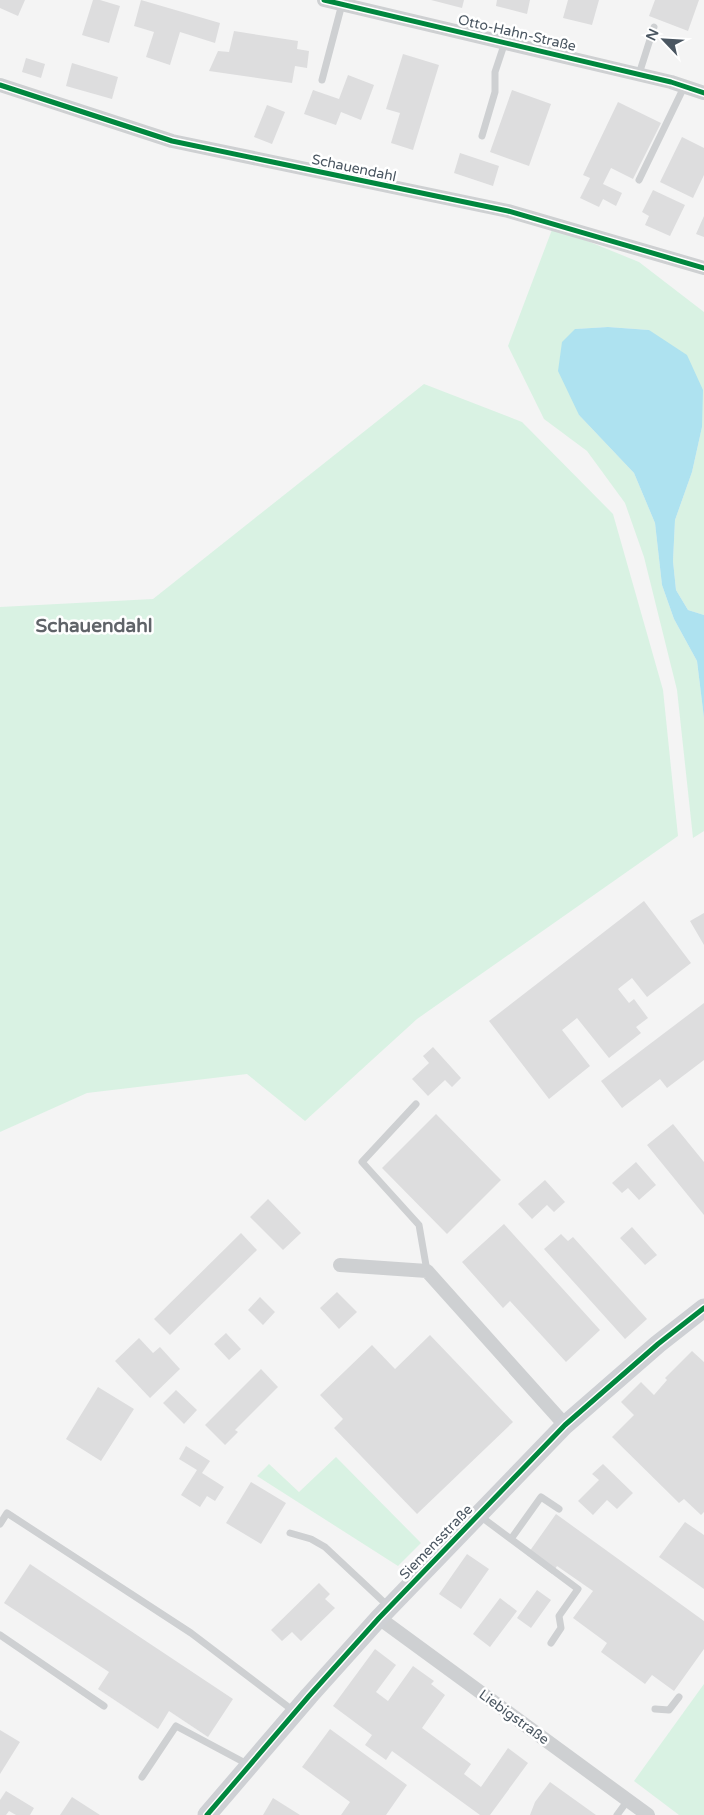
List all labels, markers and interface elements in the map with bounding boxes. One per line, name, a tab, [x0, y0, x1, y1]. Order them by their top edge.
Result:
street label: Otto-Hahn-Straße	[456, 11, 578, 55]
north arrow	[639, 15, 689, 65]
text: N	[643, 26, 663, 43]
street label: Schauendahl	[310, 151, 398, 185]
district label: Schauendahl	[36, 615, 152, 637]
street label: Siemensstraße	[396, 1501, 476, 1583]
street label: Liebigstraße	[476, 1686, 552, 1748]

